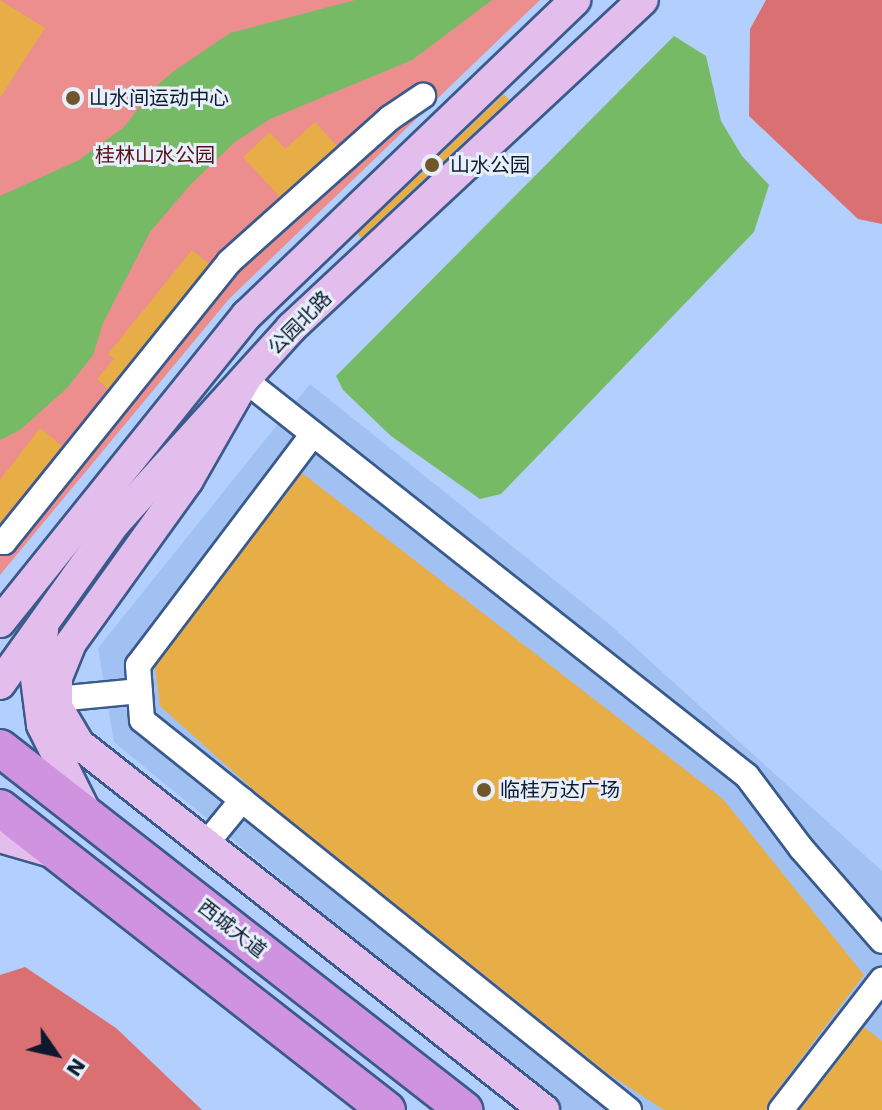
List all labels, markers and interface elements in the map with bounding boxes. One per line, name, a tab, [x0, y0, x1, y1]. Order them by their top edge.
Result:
place label: 山水间运动中心	[89, 86, 229, 110]
marker: 山水间运动中心	[64, 89, 82, 107]
park label: 桂林山水公园	[95, 143, 215, 167]
place label: 山水公园	[450, 153, 530, 177]
marker: 山水公园	[421, 154, 443, 176]
street label: 公园北路	[263, 286, 337, 360]
place label: 临桂万达广场	[500, 778, 620, 802]
marker: 临桂万达广场	[475, 781, 493, 799]
street label: 西城大道	[193, 895, 271, 963]
north arrow	[16, 1014, 96, 1094]
text: N	[61, 1054, 91, 1081]

